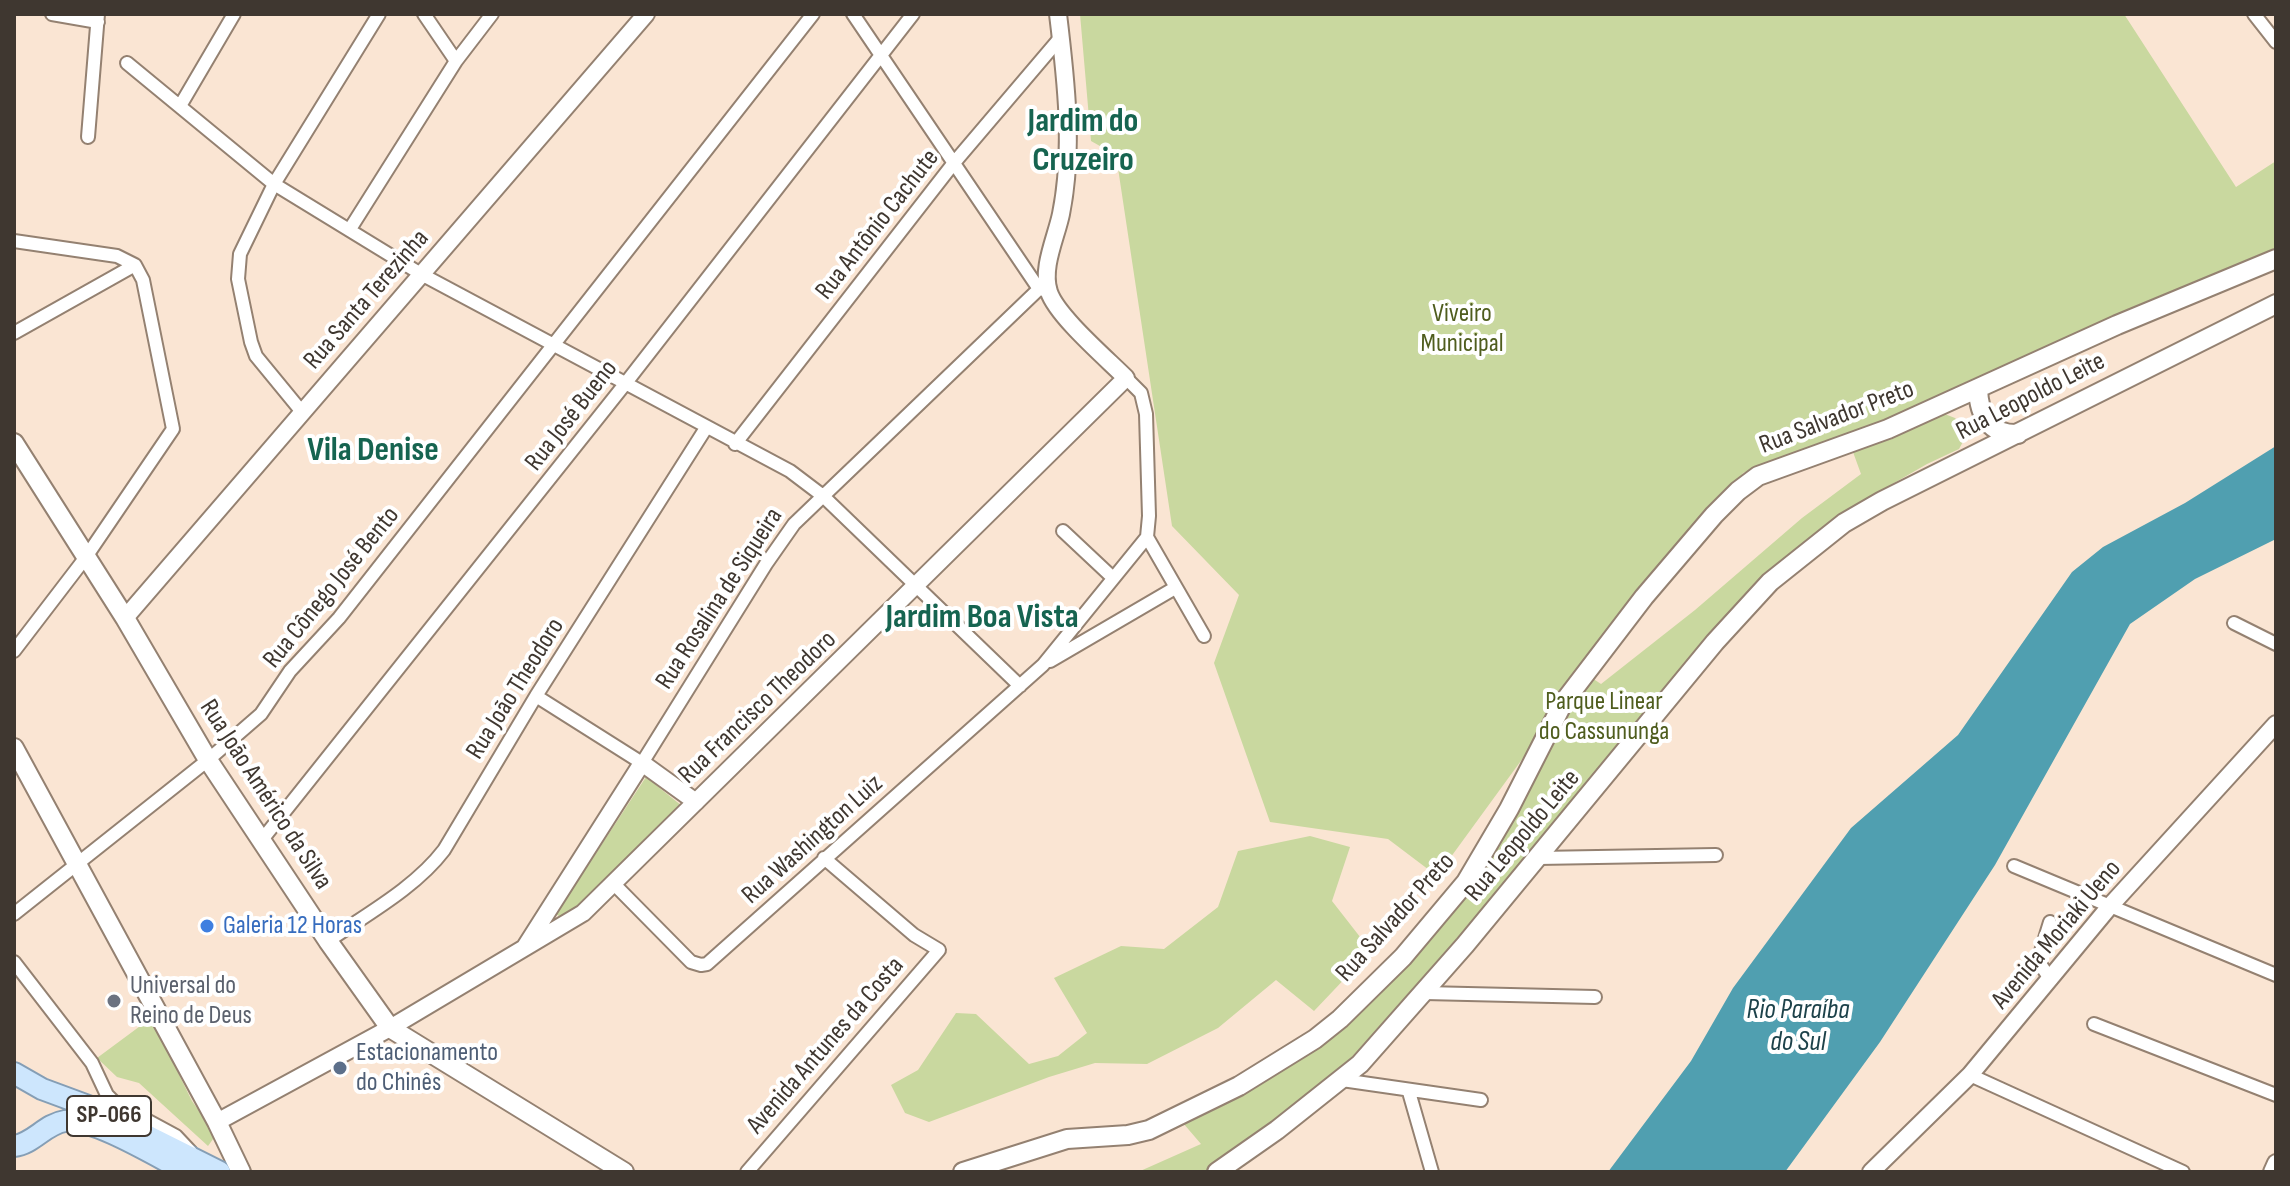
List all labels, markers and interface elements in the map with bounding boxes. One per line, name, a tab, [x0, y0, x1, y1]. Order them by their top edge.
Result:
district label: Jardim do Cruzeiro	[1028, 102, 1138, 182]
street label: Rua Antônio Cachute	[810, 144, 946, 306]
street label: Rua Santa Terezinha	[298, 224, 436, 376]
park label: Viveiro Municipal	[1420, 298, 1504, 360]
street label: Rua Leopoldo Leite	[1952, 346, 2110, 448]
street label: Rua José Bueno	[519, 354, 625, 478]
street label: Rua Salvador Preto	[1755, 374, 1919, 462]
district label: Vila Denise	[307, 431, 439, 471]
street label: Rua Cônego José Bento	[257, 501, 407, 675]
street label: Rua Rosalina de Siqueira	[650, 503, 790, 695]
district label: Jardim Boa Vista	[885, 598, 1079, 638]
street label: Rua João Theodoro	[460, 613, 572, 765]
street label: Rua Francisco Theodoro	[673, 625, 843, 791]
park label: Parque Linear do Cassununga	[1539, 686, 1669, 748]
street label: Rua João Américo da Silva	[192, 694, 338, 896]
street label: Rua Leopoldo Leite	[1459, 764, 1587, 908]
street label: Rua Washington Luiz	[736, 769, 890, 911]
street label: Rua Salvador Preto	[1330, 847, 1462, 989]
street label: Avenida Moriaki Ueno	[1986, 854, 2128, 1016]
place label: Galeria 12 Horas	[223, 910, 362, 942]
marker: Galeria 12 Horas	[198, 917, 216, 935]
street label: Avenida Antunes da Costa	[741, 951, 911, 1141]
place label: Universal do Reino de Deus	[130, 970, 252, 1032]
marker: Universal do Reino de Deus	[105, 992, 123, 1010]
water label: Rio Paraíba do Sul	[1746, 994, 1850, 1060]
place label: Estacionamento do Chinês	[356, 1037, 498, 1098]
marker: Estacionamento do Chinês	[331, 1059, 349, 1077]
road number: SP-066	[67, 1096, 151, 1136]

